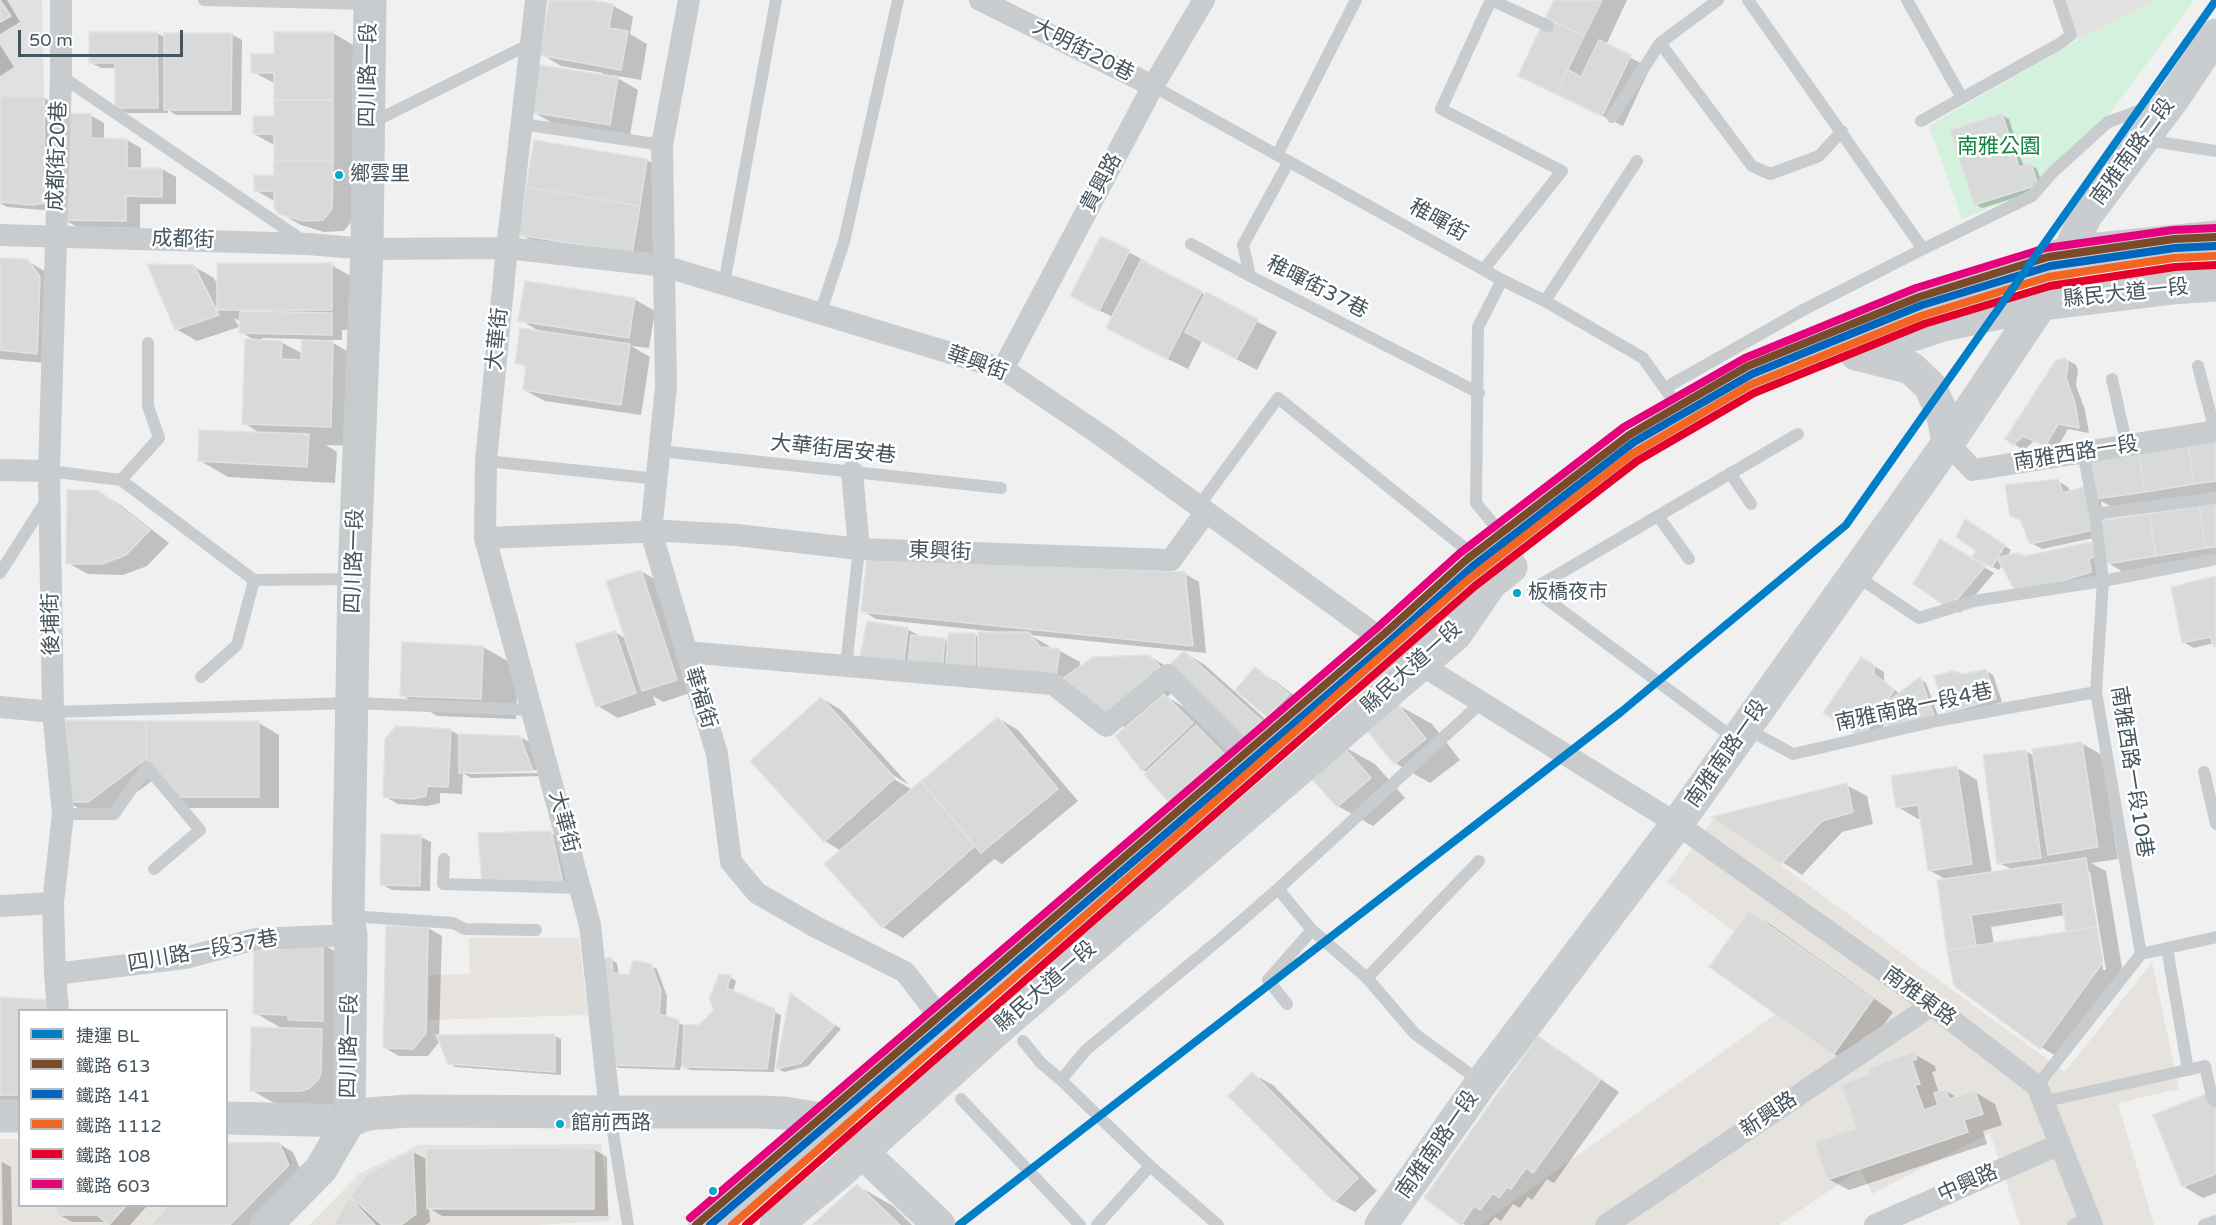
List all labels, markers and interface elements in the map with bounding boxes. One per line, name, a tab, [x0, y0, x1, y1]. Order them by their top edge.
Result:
street label: 大明街20巷	[1028, 15, 1138, 87]
scale bar	[21, 18, 186, 56]
street label: 四川路一段	[355, 22, 383, 128]
text: 50 m	[29, 29, 73, 51]
street label: 南雅南路二段	[2086, 94, 2180, 210]
street label: 成都街20巷	[43, 100, 73, 212]
park label: 南雅公園	[1957, 134, 2041, 160]
street label: 貴興路	[1076, 149, 1128, 217]
place label: 鄉雲里	[350, 163, 410, 187]
marker: 鄉雲里	[333, 169, 345, 181]
street label: 稚暉街	[1404, 195, 1472, 247]
street label: 成都街	[151, 226, 215, 254]
street label: 稚暉街37巷	[1262, 252, 1372, 324]
street label: 縣民大道一段	[2062, 275, 2190, 313]
street label: 大華街	[482, 306, 514, 372]
street label: 華興街	[943, 341, 1011, 387]
street label: 大華街居安巷	[769, 431, 897, 469]
street label: 南雅西路一段	[2012, 432, 2140, 476]
street label: 四川路一段	[341, 508, 369, 614]
street label: 東興街	[908, 538, 972, 566]
place label: 板橋夜市	[1528, 581, 1608, 605]
marker: 板橋夜市	[1511, 587, 1523, 599]
street label: 後埔街	[39, 592, 65, 656]
street label: 縣民大道一段	[1357, 616, 1467, 720]
street label: 華福街	[679, 664, 721, 732]
street label: 南雅南路一段4巷	[1833, 679, 1995, 737]
street label: 南雅西路一段10巷	[2105, 684, 2157, 860]
street label: 南雅南路一段	[1681, 695, 1773, 813]
street label: 大華街	[543, 788, 583, 856]
street label: 四川路一段37巷	[126, 926, 280, 978]
street label: 縣民大道一段	[990, 936, 1102, 1038]
street label: 南雅東路	[1878, 962, 1960, 1032]
street label: 四川路一段	[336, 993, 364, 1099]
legend	[18, 1009, 228, 1207]
text: 捷運 BL	[76, 1025, 140, 1047]
text: 鐵路 613	[76, 1055, 151, 1077]
text: 鐵路 141	[76, 1085, 151, 1107]
street label: 南雅南路一段	[1392, 1086, 1484, 1204]
street label: 新興路	[1736, 1087, 1802, 1143]
place label: 館前西路	[571, 1112, 651, 1136]
text: 鐵路 1112	[76, 1115, 162, 1137]
marker: 館前西路	[554, 1118, 566, 1130]
text: 鐵路 108	[76, 1145, 151, 1167]
street label: 中興路	[1934, 1160, 2002, 1208]
text: 鐵路 603	[76, 1175, 151, 1197]
unlabelled marker	[707, 1185, 719, 1197]

